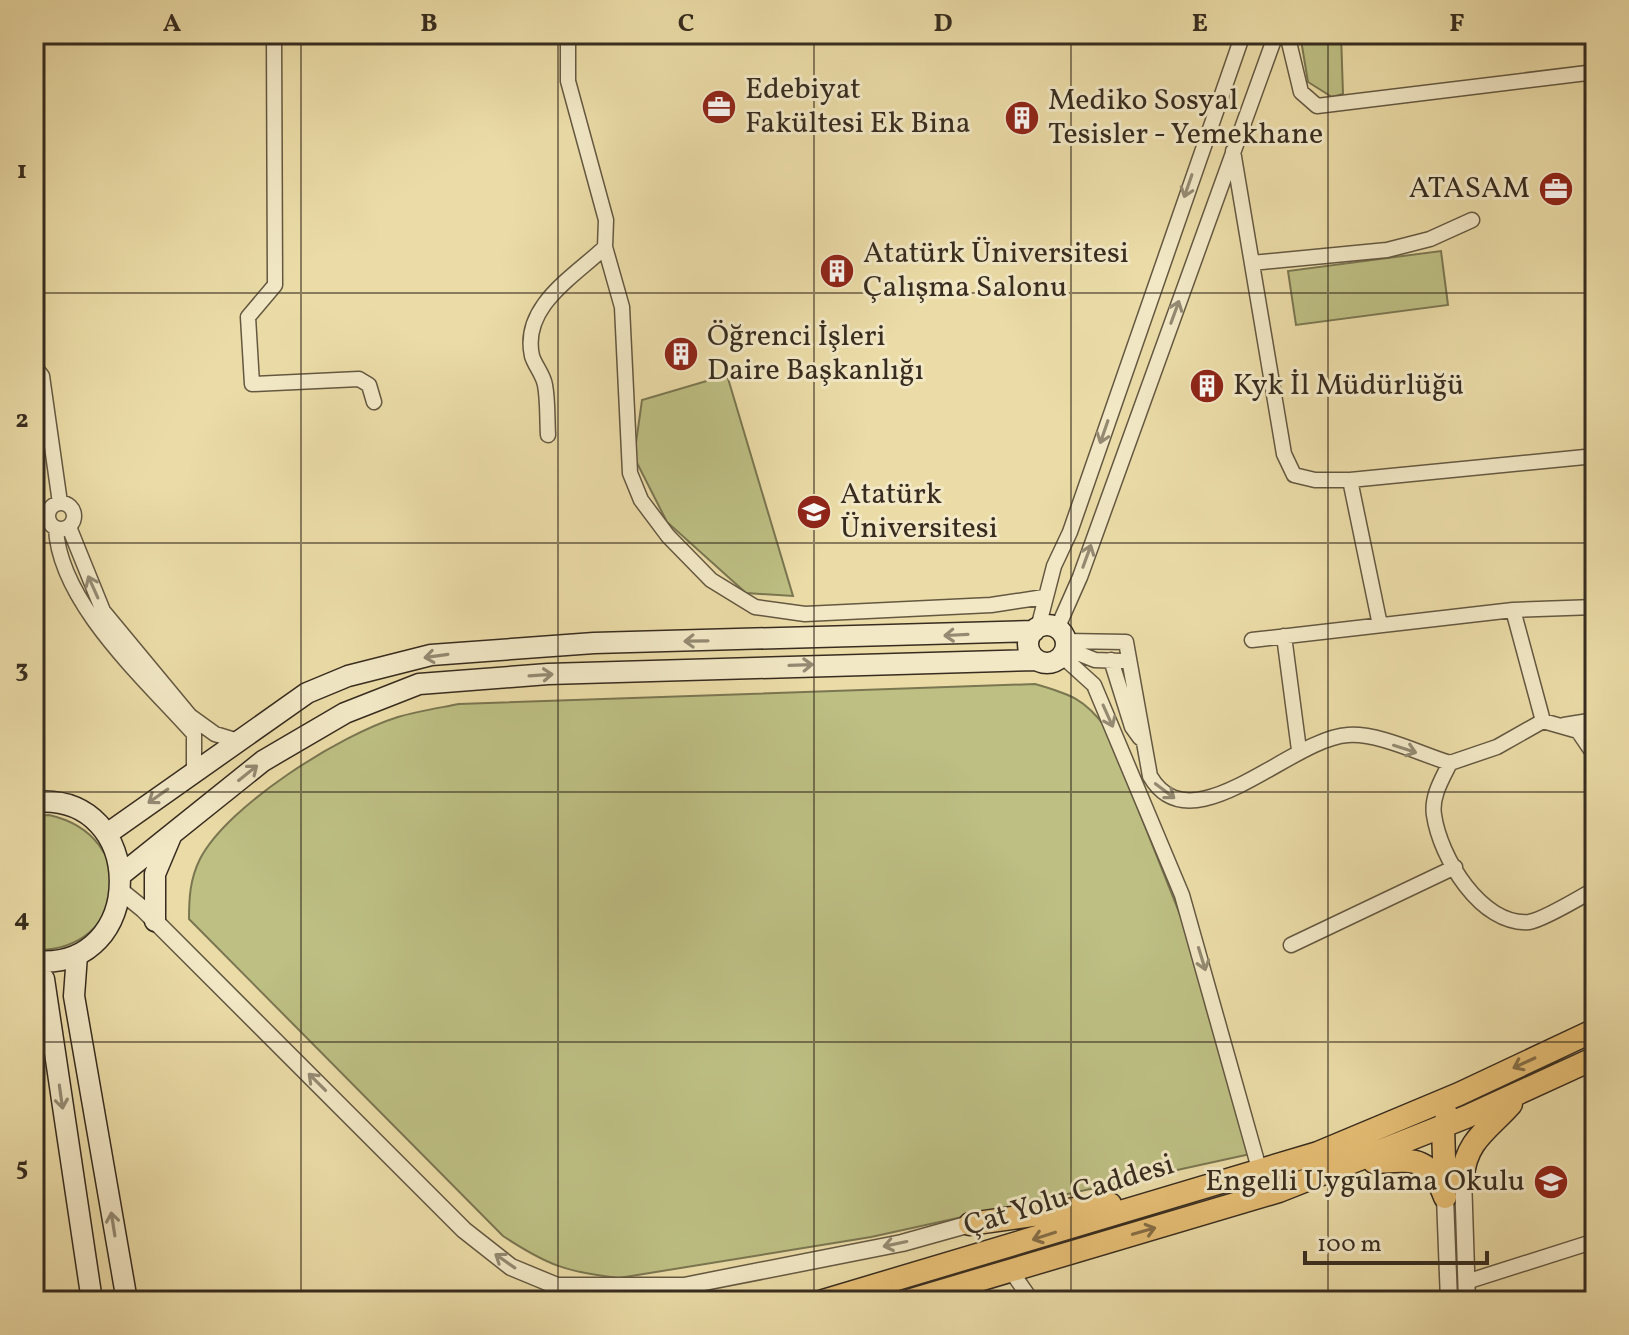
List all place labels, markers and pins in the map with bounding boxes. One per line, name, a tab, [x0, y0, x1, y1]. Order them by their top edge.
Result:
place label: Edebiyat Fakültesi Ek Bina	[745, 69, 971, 145]
place label: Mediko Sosyal Tesisler - Yemekhane	[1048, 80, 1323, 156]
office icon: Edebiyat Fakültesi Ek Bina	[700, 88, 738, 126]
building icon: Mediko Sosyal Tesisler - Yemekhane	[1003, 99, 1041, 137]
place label: ATASAM	[1409, 168, 1530, 210]
office icon: ATASAM	[1537, 170, 1575, 208]
place label: Atatürk Üniversitesi Çalışma Salonu	[863, 233, 1129, 309]
building icon: Atatürk Üniversitesi Çalışma Salonu	[818, 252, 856, 290]
place label: Öğrenci İşleri Daire Başkanlığı	[707, 316, 924, 392]
building icon: Öğrenci İşleri Daire Başkanlığı	[662, 335, 700, 373]
place label: Kyk İl Müdürlüğü	[1233, 365, 1464, 407]
building icon: Kyk İl Müdürlüğü	[1188, 367, 1226, 405]
place label: Atatürk Üniversitesi	[840, 474, 998, 550]
school or university icon: Atatürk Üniversitesi	[795, 493, 833, 531]
place label: Engelli Uygulama Okulu	[1205, 1161, 1525, 1203]
school or university icon: Engelli Uygulama Okulu	[1532, 1163, 1570, 1201]

